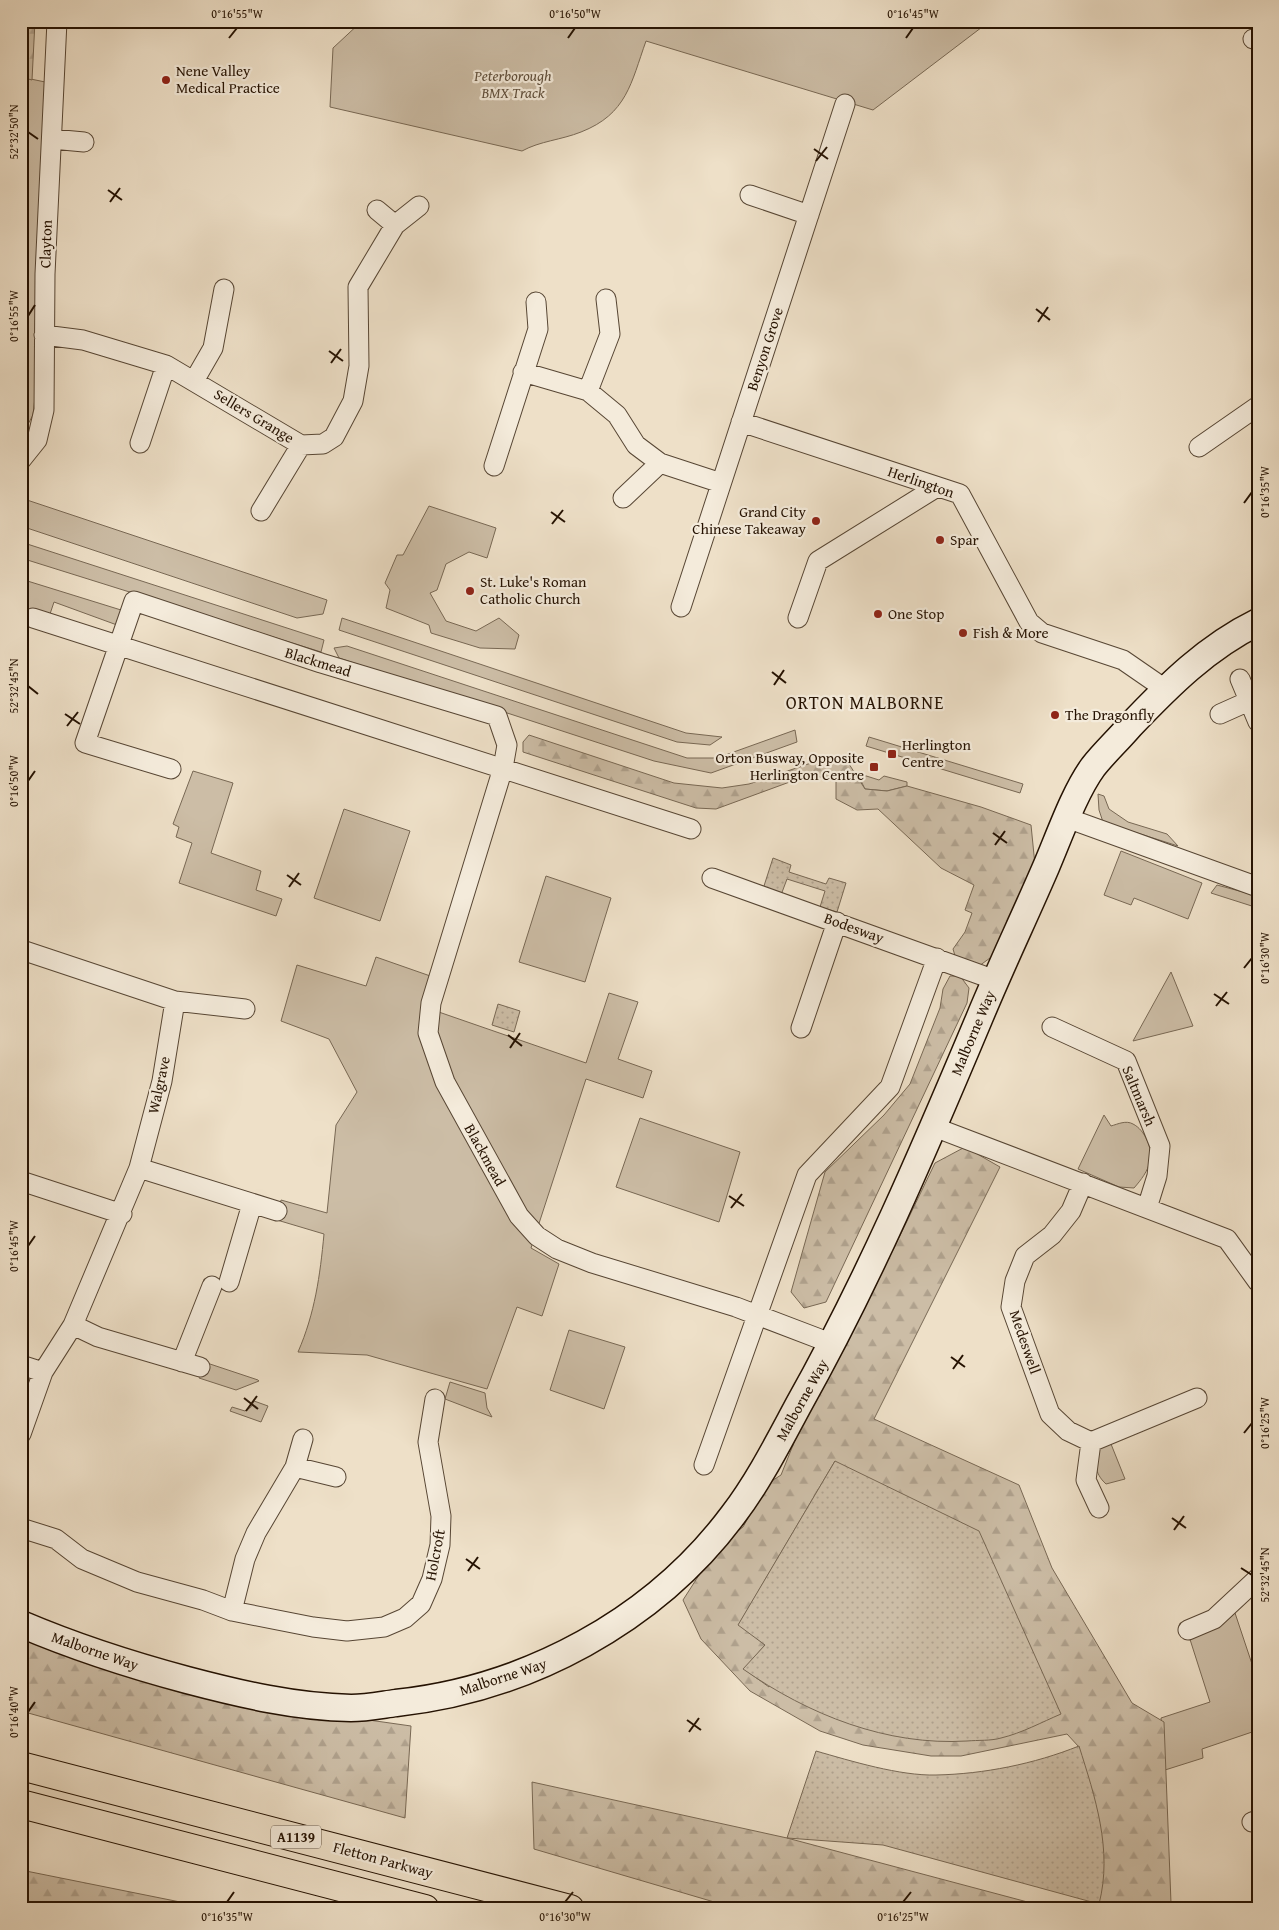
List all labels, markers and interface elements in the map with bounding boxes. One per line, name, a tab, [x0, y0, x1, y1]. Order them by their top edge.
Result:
text: 0°16'55"W	[211, 5, 264, 22]
text: 0°16'50"W	[549, 5, 602, 22]
text: 0°16'45"W	[887, 5, 940, 22]
place label: Nene Valley Medical Practice	[176, 60, 280, 98]
park label: Peterborough BMX Track	[473, 65, 552, 103]
marker: Nene Valley Medical Practice	[160, 74, 172, 86]
text: 52°32'50"N	[5, 104, 22, 160]
street label: Clayton	[34, 219, 57, 268]
text: 0°16'55"W	[5, 289, 22, 342]
street label: Benyon Grove	[741, 304, 788, 393]
street label: Sellers Grange	[210, 383, 298, 448]
street label: Herlington	[885, 460, 958, 503]
text: 0°16'35"W	[1256, 465, 1273, 518]
place label: Grand City Chinese Takeaway	[692, 501, 807, 539]
marker: Grand City Chinese Takeaway	[810, 515, 822, 527]
place label: Spar	[950, 529, 979, 550]
marker: Spar	[934, 534, 946, 546]
place label: St. Luke's Roman Catholic Church	[480, 571, 587, 609]
marker: St. Luke's Roman Catholic Church	[464, 585, 476, 597]
place label: One Stop	[888, 603, 944, 624]
marker: One Stop	[872, 608, 884, 620]
place label: Fish & More	[973, 622, 1049, 643]
marker: Fish & More	[957, 627, 969, 639]
street label: Blackmead	[282, 642, 354, 682]
text: 52°32'45"N	[5, 658, 22, 714]
district label: ORTON MALBORNE	[786, 689, 944, 716]
place label: The Dragonfly	[1065, 704, 1155, 725]
marker: The Dragonfly	[1049, 709, 1061, 721]
place label: Herlington Centre	[902, 734, 971, 772]
place label: Orton Busway, Opposite Herlington Centre	[716, 747, 864, 785]
marker: Herlington Centre	[886, 748, 898, 760]
text: 0°16'50"W	[5, 754, 22, 807]
marker: Orton Busway, Opposite Herlington Centre	[868, 761, 880, 773]
street label: Bodesway	[821, 907, 887, 948]
text: 0°16'30"W	[1256, 931, 1273, 984]
street label: Malborne Way	[945, 986, 1000, 1079]
street label: Walgrave	[142, 1054, 175, 1115]
street label: Saltmarsh	[1117, 1062, 1162, 1130]
street label: Blackmead	[460, 1120, 511, 1190]
text: 0°16'45"W	[5, 1219, 22, 1272]
street label: Medeswell	[1005, 1307, 1046, 1377]
street label: Malborne Way	[770, 1355, 833, 1445]
text: 0°16'25"W	[1256, 1396, 1273, 1449]
street label: Holcroft	[419, 1527, 450, 1583]
text: 52°32'45"N	[1256, 1547, 1273, 1603]
street label: Malborne Way	[49, 1626, 142, 1675]
street label: Malborne Way	[456, 1652, 550, 1701]
text: 0°16'40"W	[5, 1685, 22, 1738]
road number: A1139	[271, 1825, 321, 1848]
street label: Fletton Parkway	[331, 1836, 436, 1883]
text: 0°16'35"W	[201, 1908, 254, 1925]
text: 0°16'30"W	[539, 1908, 592, 1925]
text: 0°16'25"W	[877, 1908, 930, 1925]

